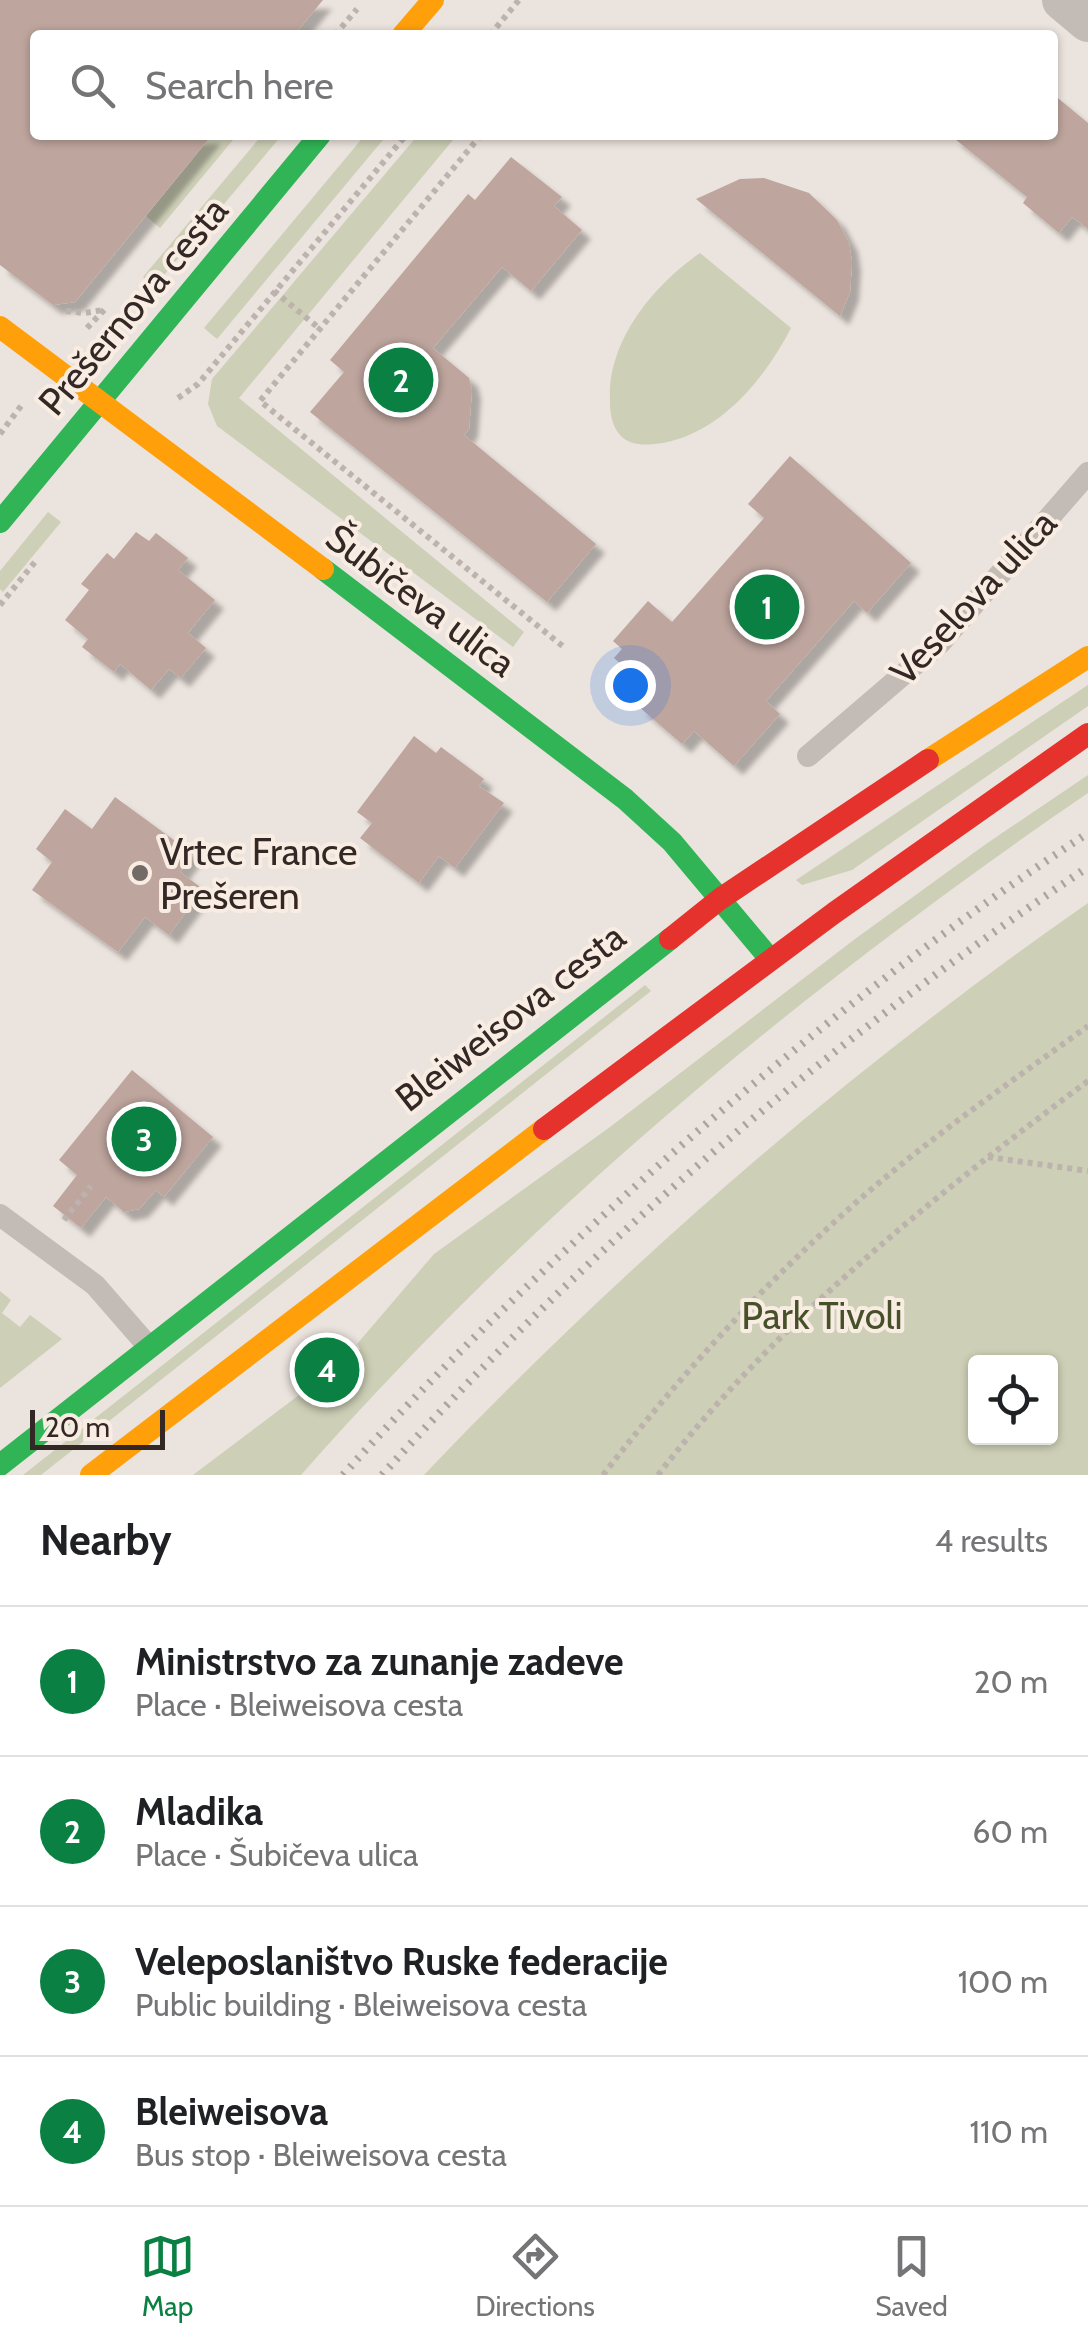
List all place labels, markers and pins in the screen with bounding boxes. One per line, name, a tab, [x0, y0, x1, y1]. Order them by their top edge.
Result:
pin: 2	[368, 342, 434, 418]
pin: 1	[734, 570, 800, 644]
place label: Vrtec France Prešeren	[160, 828, 358, 919]
marker: Vrtec France Prešeren	[129, 862, 151, 884]
pin: 3	[112, 1102, 176, 1176]
pin: 4	[294, 1332, 360, 1408]

